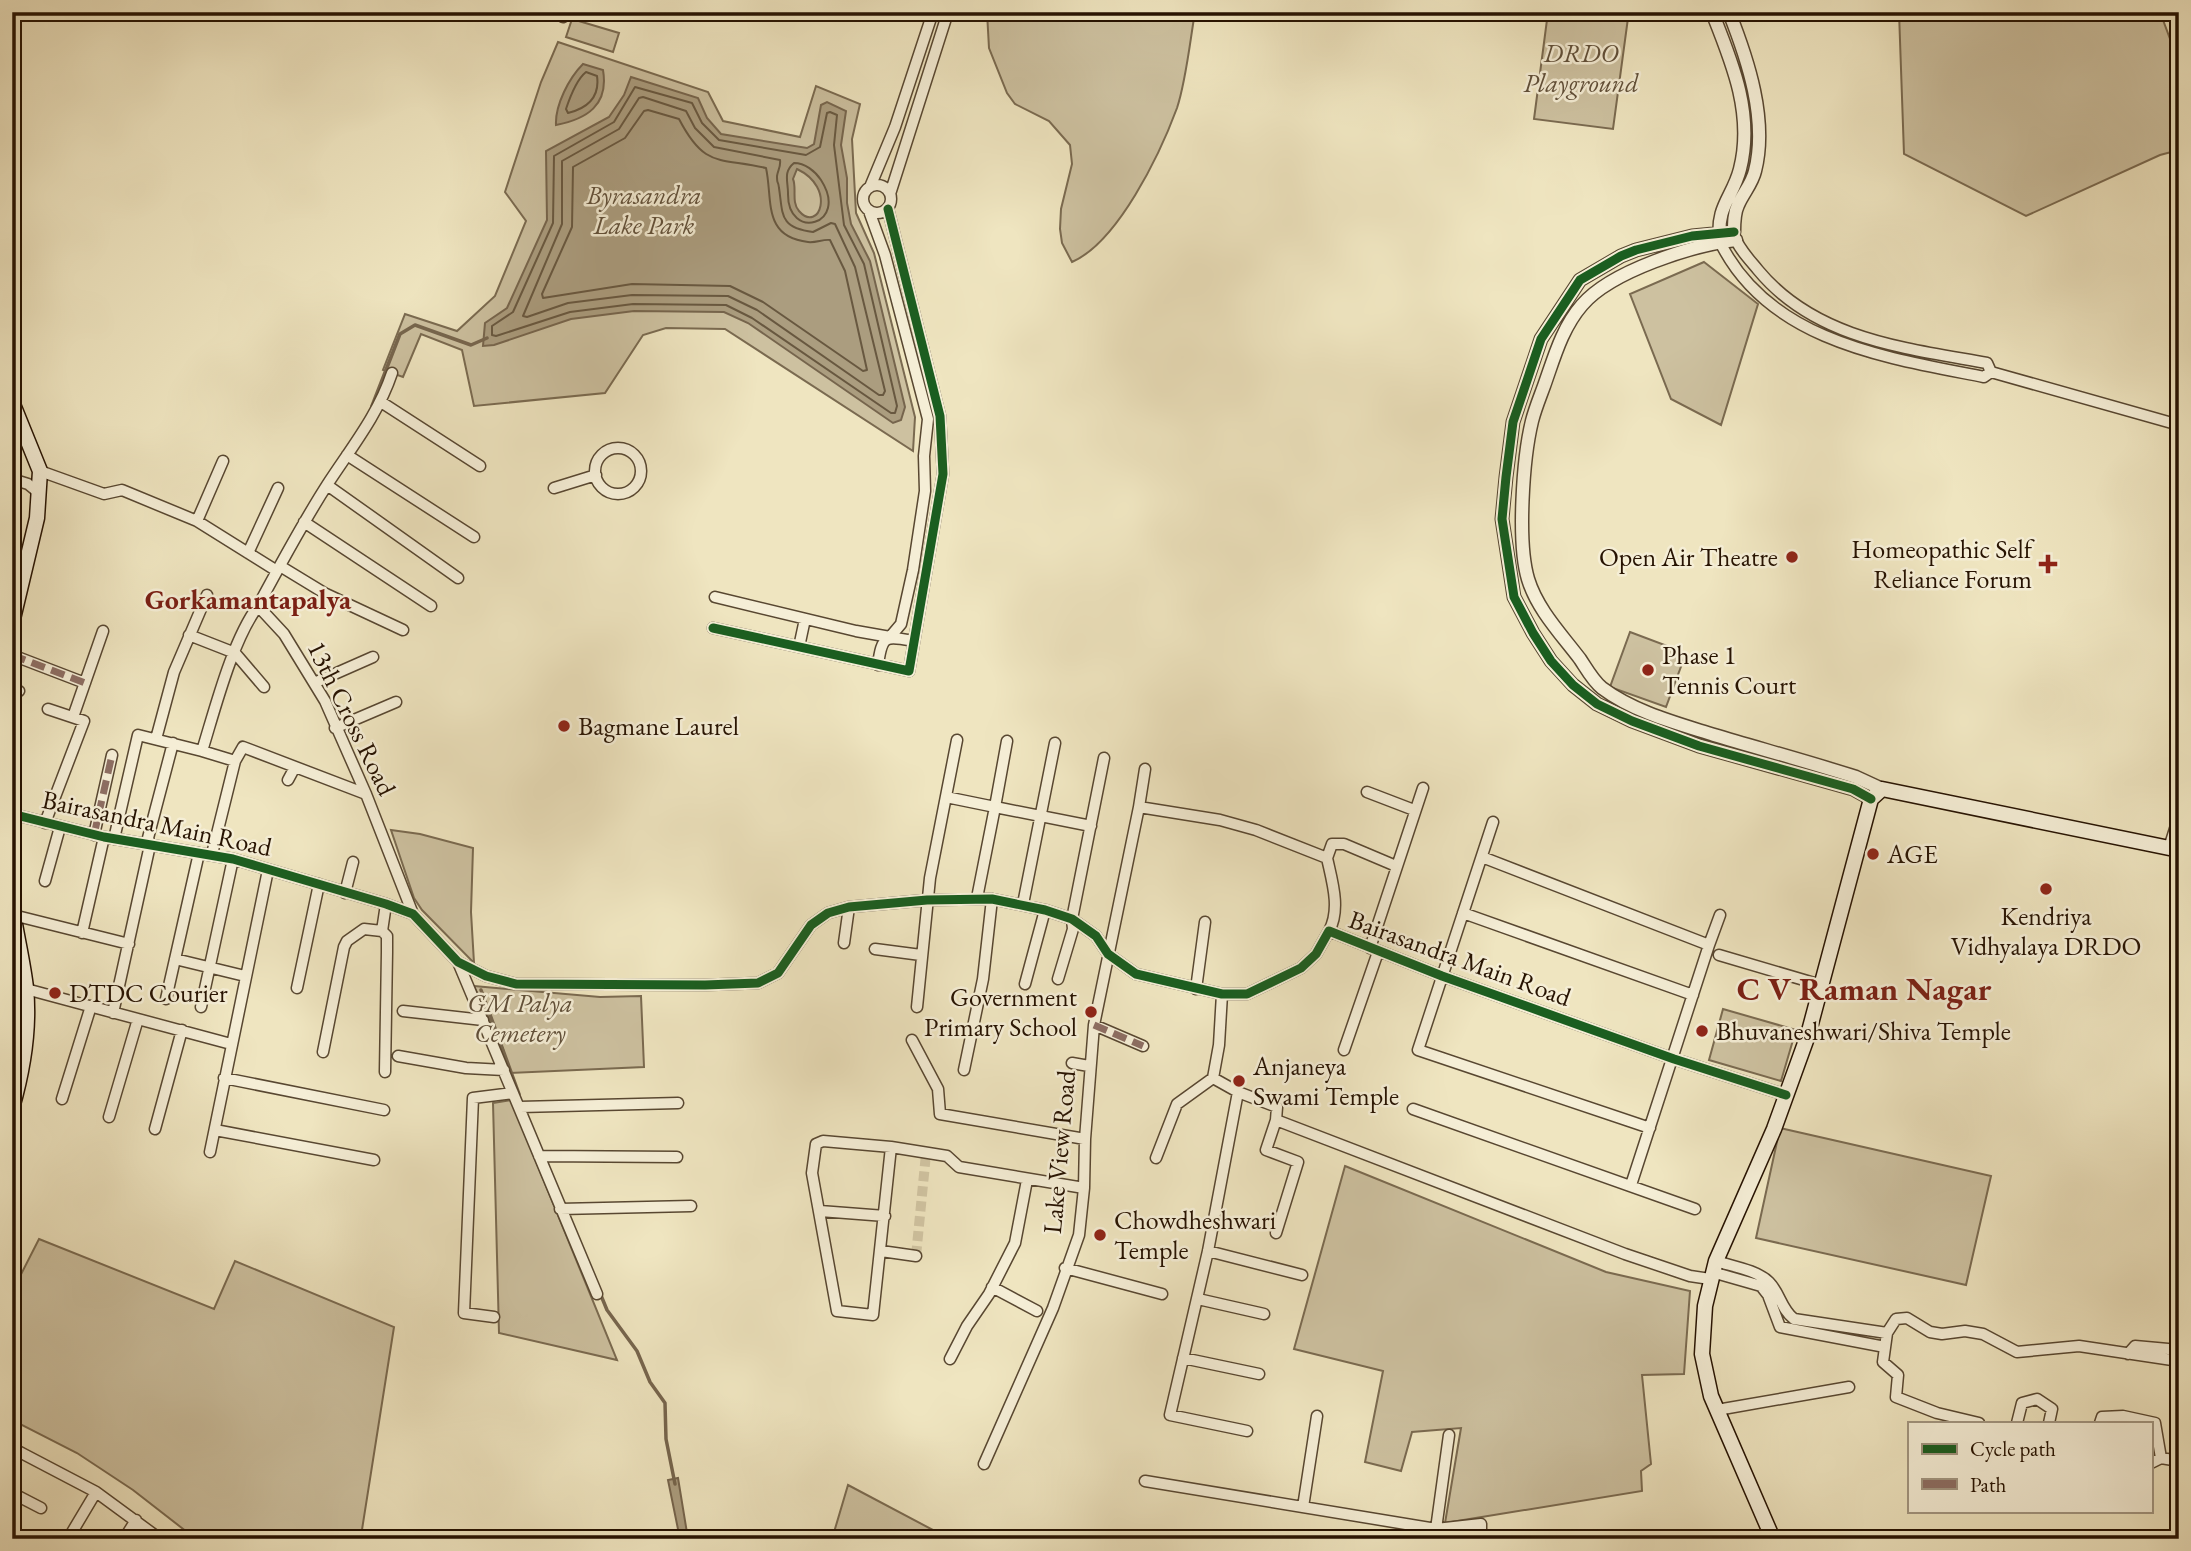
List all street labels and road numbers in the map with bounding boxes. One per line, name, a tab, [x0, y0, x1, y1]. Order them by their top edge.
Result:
street label: 13th Cross Road	[300, 635, 405, 802]
street label: Bairasandra Main Road	[39, 782, 276, 864]
street label: Bairasandra Main Road	[1344, 902, 1577, 1014]
street label: Lake View Road	[1035, 1068, 1083, 1235]

